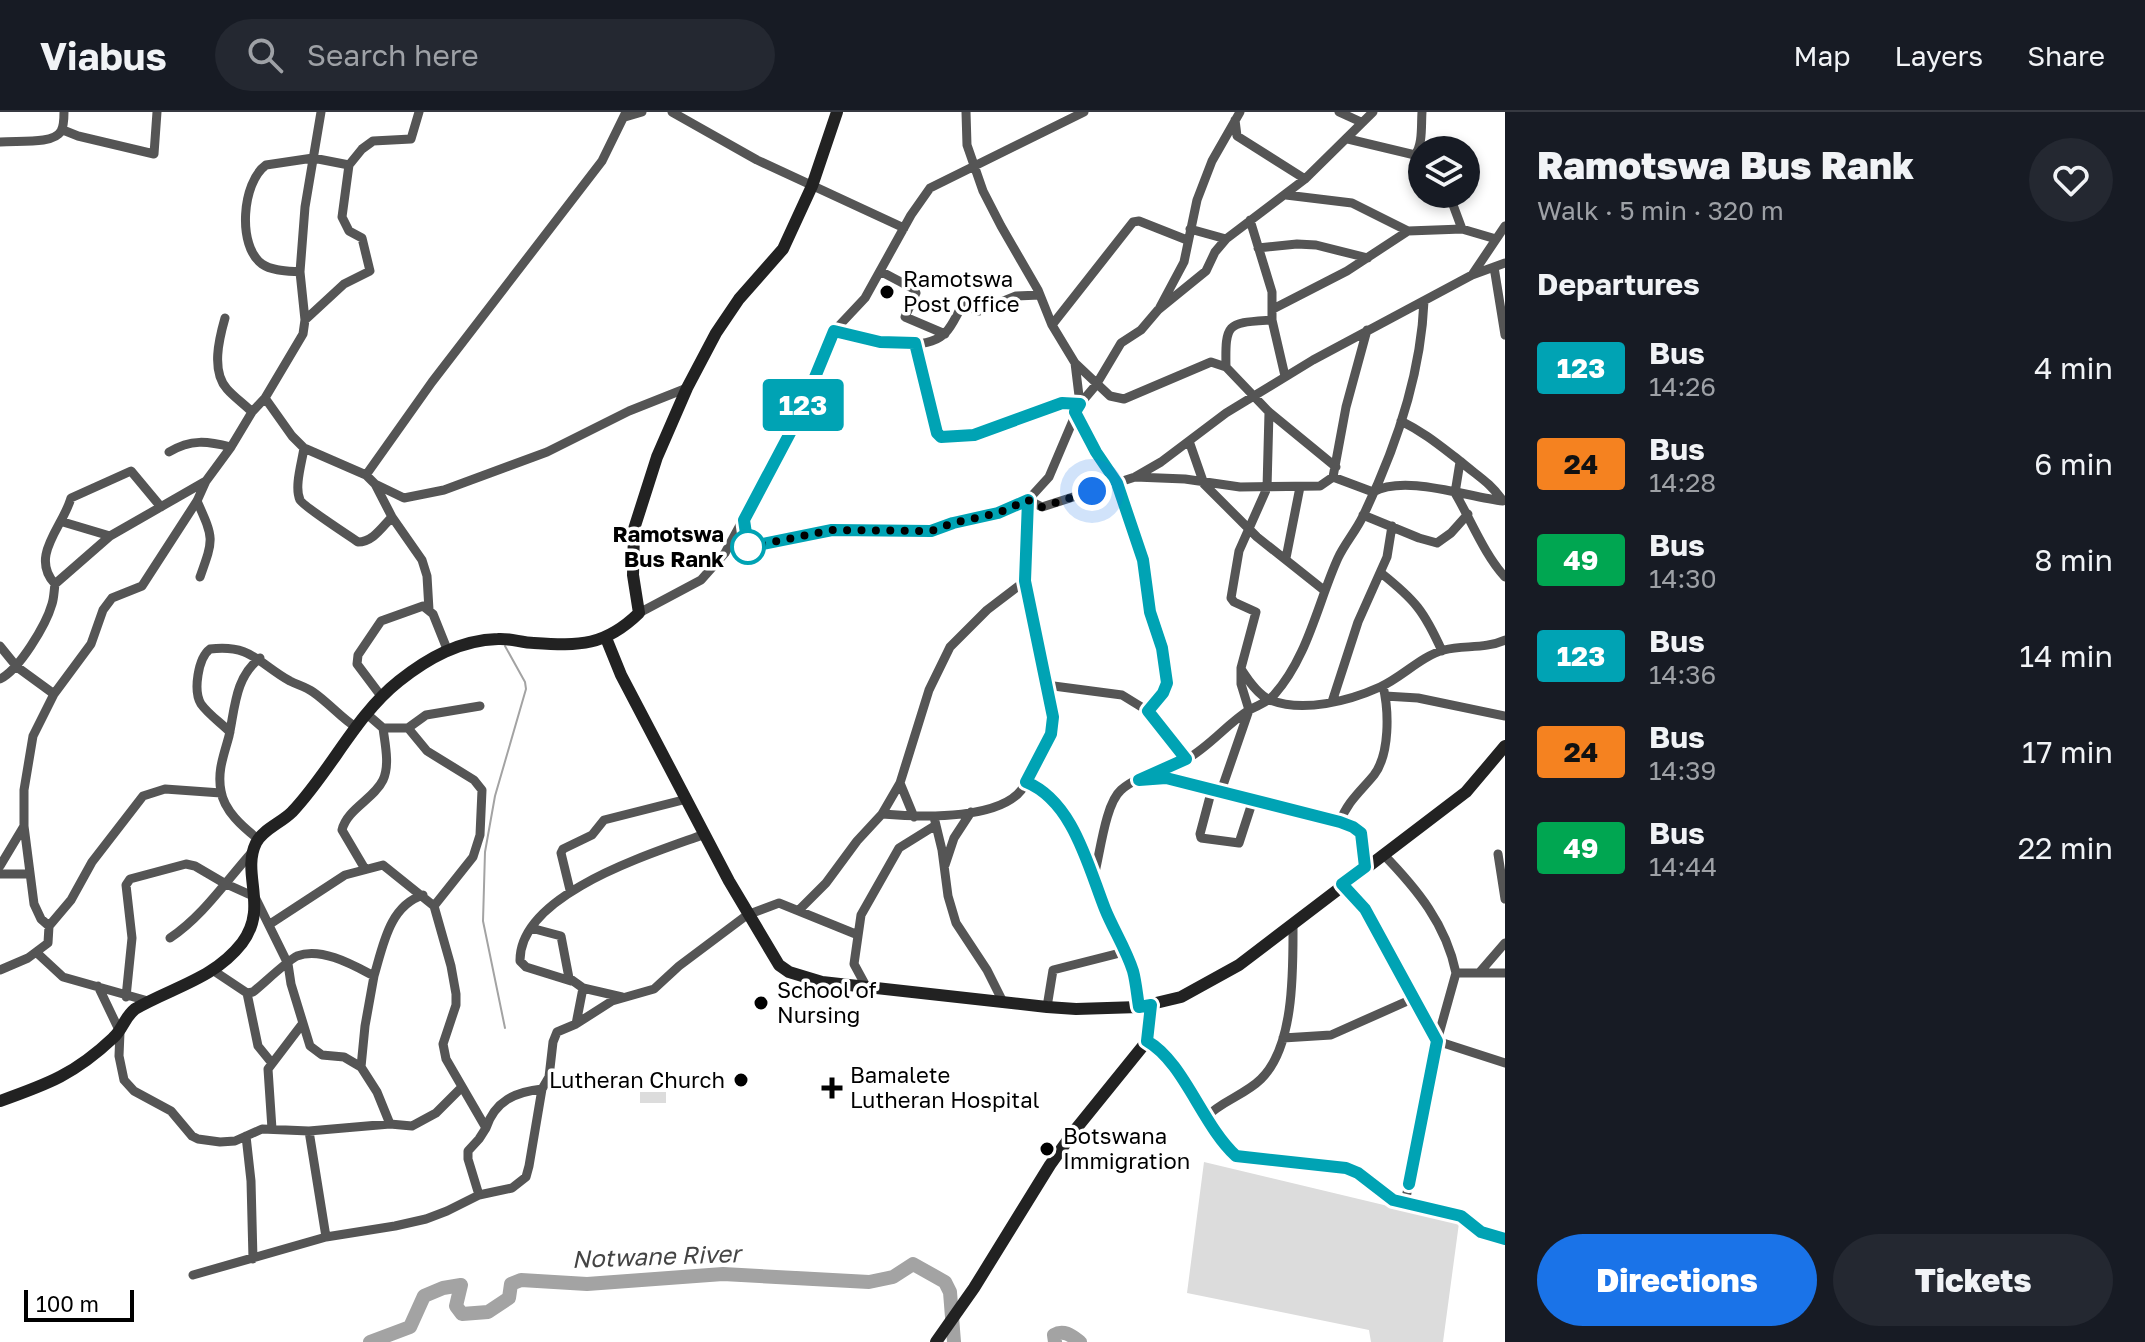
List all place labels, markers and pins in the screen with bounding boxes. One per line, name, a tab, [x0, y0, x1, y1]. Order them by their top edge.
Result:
place label: Ramotswa Post Office	[903, 265, 1020, 317]
marker: Ramotswa Post Office	[878, 283, 896, 301]
place label: Ramotswa Bus Rank	[612, 520, 724, 572]
marker: Ramotswa Bus Rank	[731, 530, 765, 564]
place label: School of Nursing	[777, 976, 877, 1028]
marker: School of Nursing	[752, 994, 770, 1012]
place label: Bamalete Lutheran Hospital	[850, 1061, 1040, 1113]
place label: Lutheran Church	[549, 1066, 725, 1093]
marker: Lutheran Church	[732, 1071, 750, 1089]
marker: Bamalete Lutheran Hospital	[821, 1077, 843, 1099]
place label: Botswana Immigration	[1063, 1122, 1190, 1174]
marker: Botswana Immigration	[1038, 1140, 1056, 1158]

